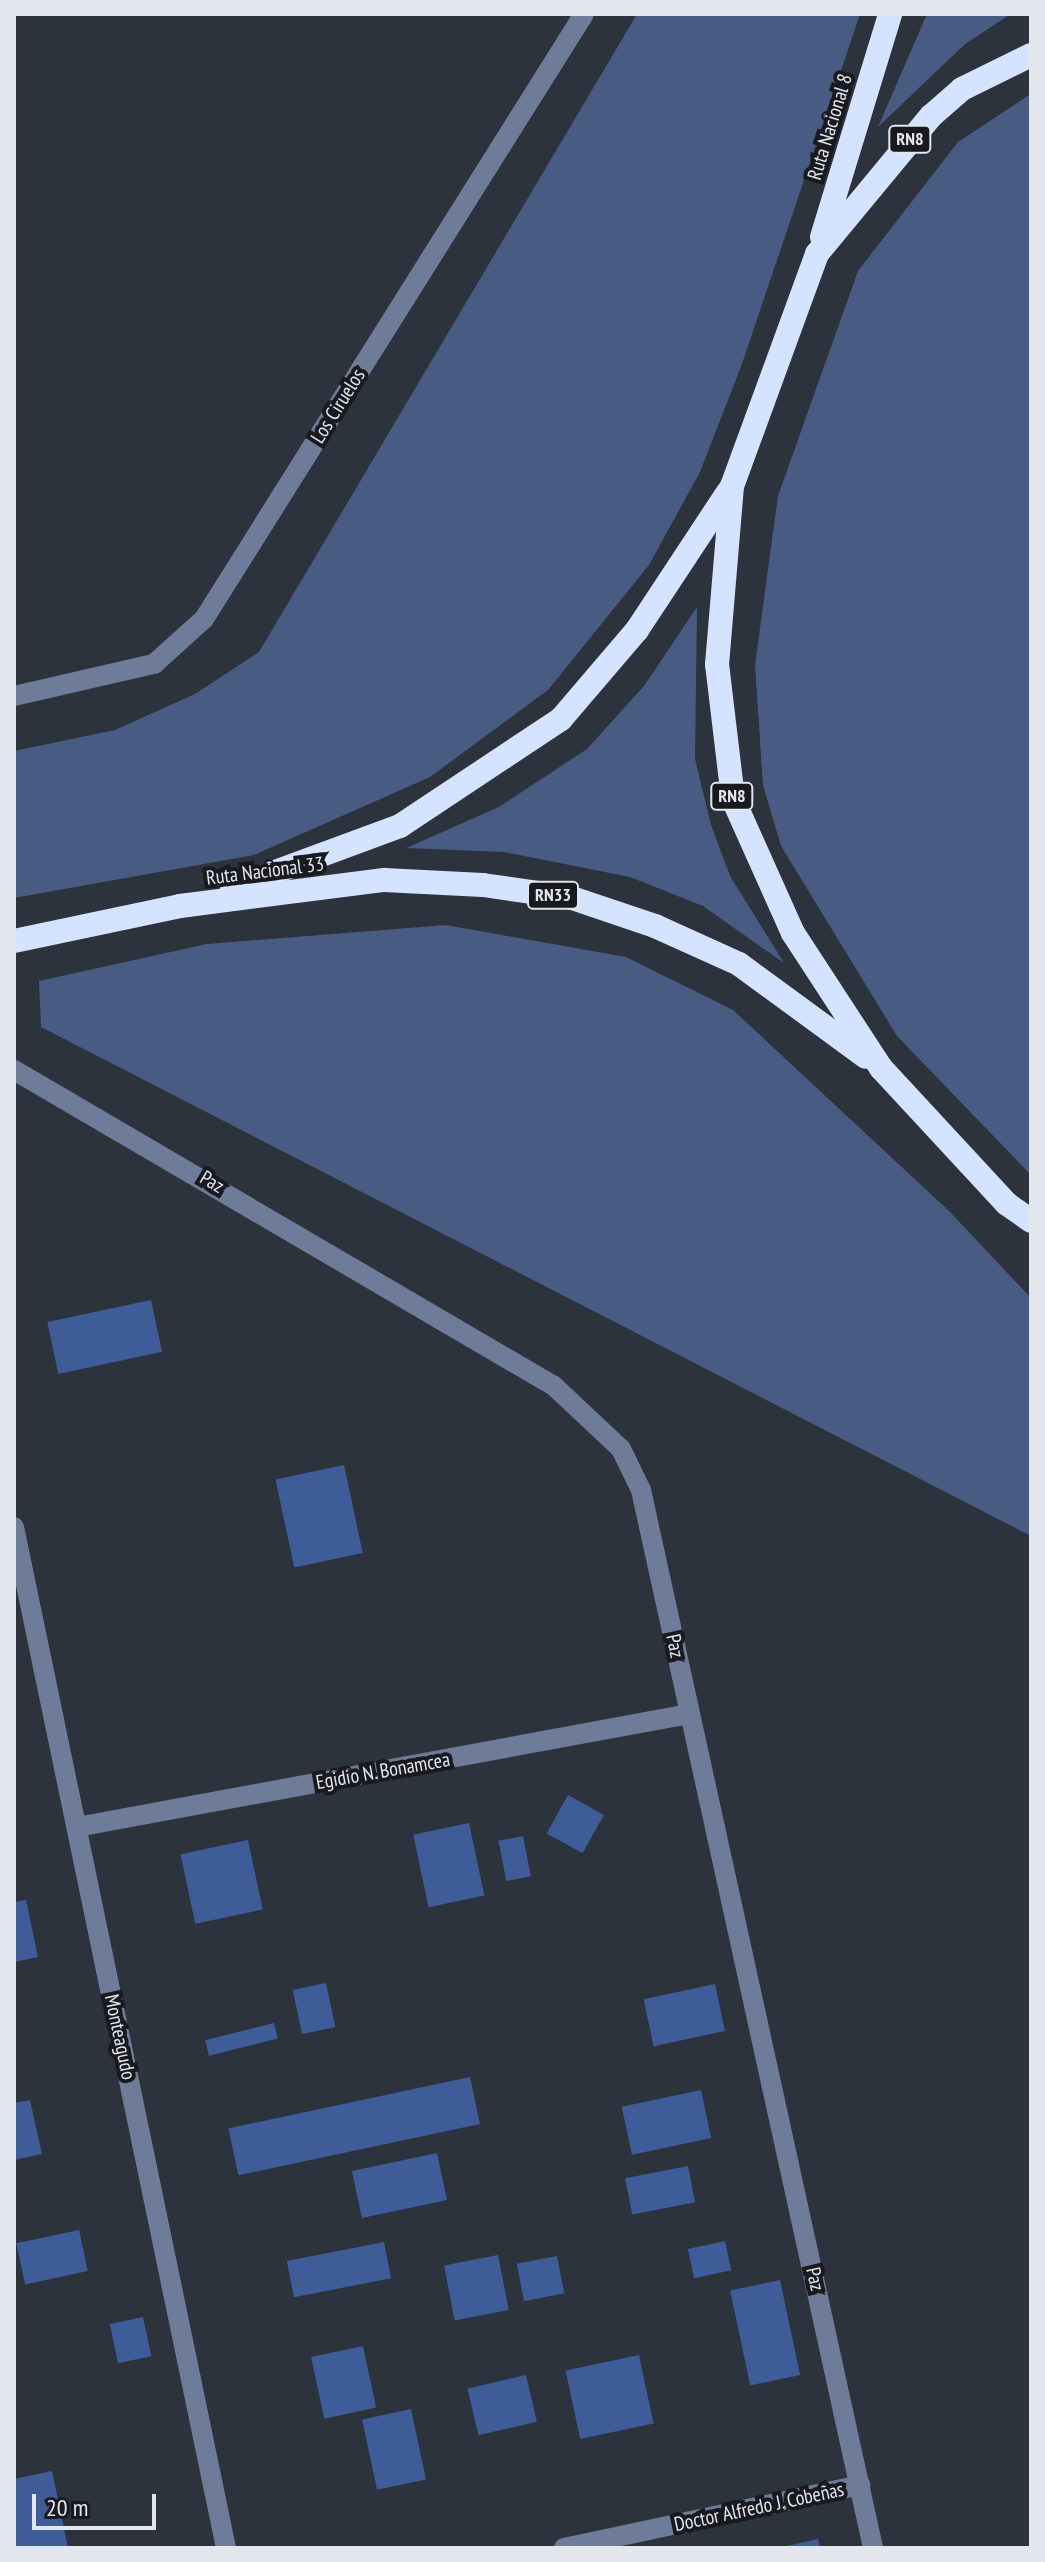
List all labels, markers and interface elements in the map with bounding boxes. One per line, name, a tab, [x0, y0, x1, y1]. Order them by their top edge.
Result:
street label: Ruta Nacional 8	[803, 71, 857, 183]
road number: RN8	[888, 125, 932, 153]
street label: Los Ciruelos	[306, 364, 370, 448]
road number: RN8	[710, 782, 754, 810]
street label: Ruta Nacional 33	[205, 852, 325, 890]
road number: RN33	[527, 881, 579, 909]
street label: Paz	[196, 1166, 228, 1198]
street label: Paz	[661, 1632, 689, 1660]
street label: Egidio N. Bonamcea	[314, 1747, 452, 1795]
street label: Monteagudo	[99, 1992, 141, 2082]
street label: Paz	[801, 2265, 829, 2293]
street label: Doctor Alfredo J. Cobeñas	[671, 2477, 847, 2537]
scale bar	[36, 2478, 160, 2528]
text: 20 m	[46, 2492, 88, 2523]

